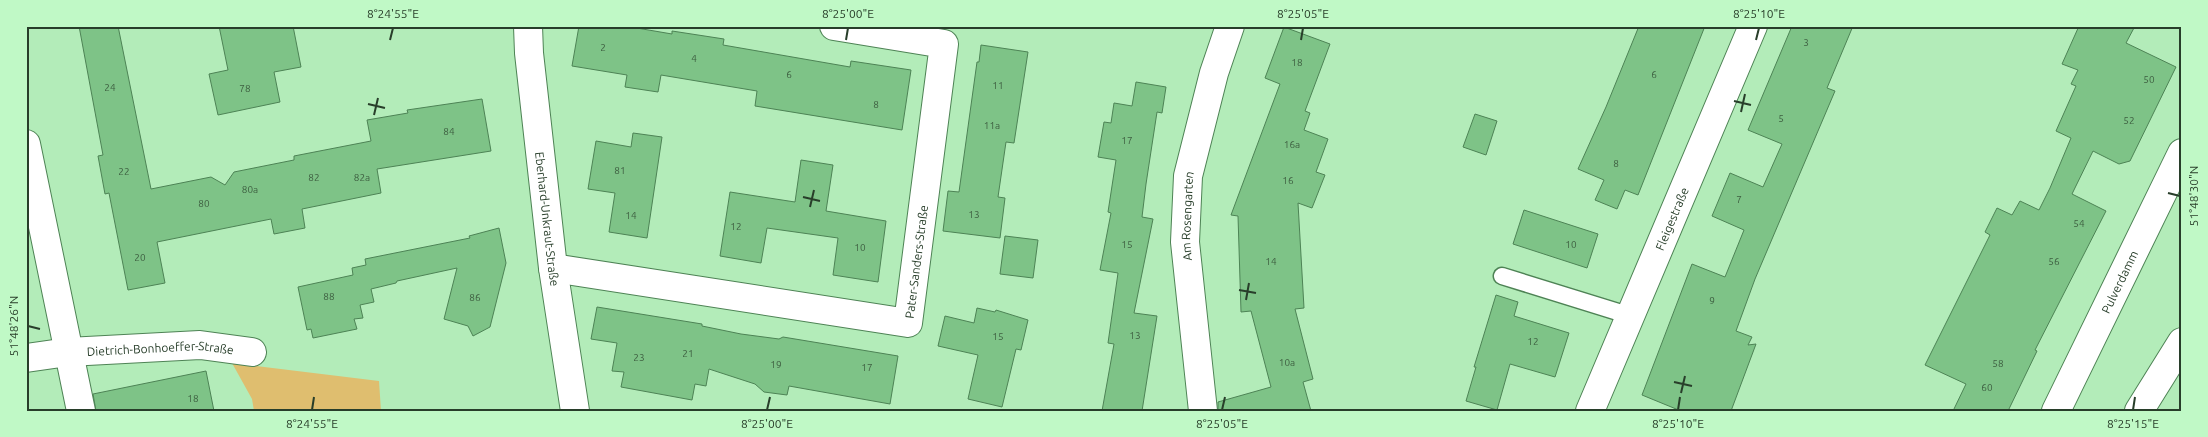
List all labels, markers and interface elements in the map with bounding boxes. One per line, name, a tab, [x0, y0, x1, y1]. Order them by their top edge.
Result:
text: 8°24'55"E	[367, 7, 419, 20]
text: 8°25'00"E	[822, 7, 874, 20]
text: 8°25'05"E	[1277, 7, 1329, 20]
text: 8°25'10"E	[1733, 7, 1785, 20]
house number: 3	[1803, 37, 1809, 48]
house number: 2	[600, 42, 606, 53]
house number: 4	[691, 53, 697, 64]
house number: 18	[1291, 57, 1303, 68]
house number: 6	[786, 69, 792, 80]
house number: 6	[1651, 69, 1657, 80]
house number: 50	[2143, 74, 2155, 85]
house number: 11	[992, 80, 1004, 91]
house number: 24	[104, 82, 116, 93]
house number: 78	[239, 83, 251, 94]
house number: 8	[873, 99, 879, 110]
house number: 5	[1778, 113, 1784, 124]
house number: 52	[2123, 115, 2135, 126]
house number: 11a	[984, 120, 1000, 131]
house number: 84	[443, 126, 455, 137]
house number: 17	[1121, 135, 1133, 146]
house number: 16a	[1284, 139, 1300, 150]
street label: Eberhard-Unkraut-Straße	[534, 151, 562, 287]
house number: 8	[1613, 158, 1619, 169]
house number: 81	[614, 165, 626, 176]
house number: 22	[118, 166, 130, 177]
text: 51°48'30"N	[2187, 166, 2200, 226]
street label: Am Rosengarten	[1178, 170, 1196, 262]
house number: 82	[308, 172, 320, 183]
house number: 82a	[354, 172, 370, 183]
house number: 16	[1282, 175, 1294, 186]
house number: 80a	[242, 184, 258, 195]
street label: Fleigestraße	[1652, 185, 1691, 252]
house number: 7	[1736, 194, 1742, 205]
house number: 80	[198, 198, 210, 209]
street label: Pater-Sanders-Straße	[902, 204, 930, 319]
house number: 13	[968, 209, 980, 220]
house number: 14	[625, 210, 637, 221]
house number: 54	[2073, 218, 2085, 229]
house number: 12	[730, 221, 742, 232]
house number: 15	[1121, 239, 1133, 250]
house number: 10	[1565, 239, 1577, 250]
house number: 10	[854, 242, 866, 253]
street label: Pulverdamm	[2098, 248, 2140, 315]
house number: 20	[134, 252, 146, 263]
house number: 14	[1265, 256, 1277, 267]
house number: 56	[2048, 256, 2060, 267]
house number: 88	[323, 291, 335, 302]
house number: 86	[469, 292, 481, 303]
house number: 9	[1709, 295, 1715, 306]
text: 51°48'26"N	[7, 296, 20, 356]
house number: 13	[1129, 330, 1141, 341]
house number: 15	[992, 331, 1004, 342]
house number: 12	[1527, 336, 1539, 347]
street label: Dietrich-Bonhoeffer-Straße	[87, 338, 235, 357]
house number: 21	[682, 348, 694, 359]
house number: 23	[633, 352, 645, 363]
house number: 10a	[1279, 357, 1295, 368]
house number: 58	[1992, 358, 2004, 369]
house number: 19	[770, 359, 782, 370]
house number: 17	[861, 362, 873, 373]
house number: 60	[1981, 382, 1993, 393]
house number: 18	[187, 393, 199, 404]
text: 8°24'55"E	[286, 417, 338, 430]
text: 8°25'00"E	[741, 417, 793, 430]
text: 8°25'05"E	[1196, 417, 1248, 430]
text: 8°25'10"E	[1652, 417, 1704, 430]
text: 8°25'15"E	[2107, 417, 2159, 430]

